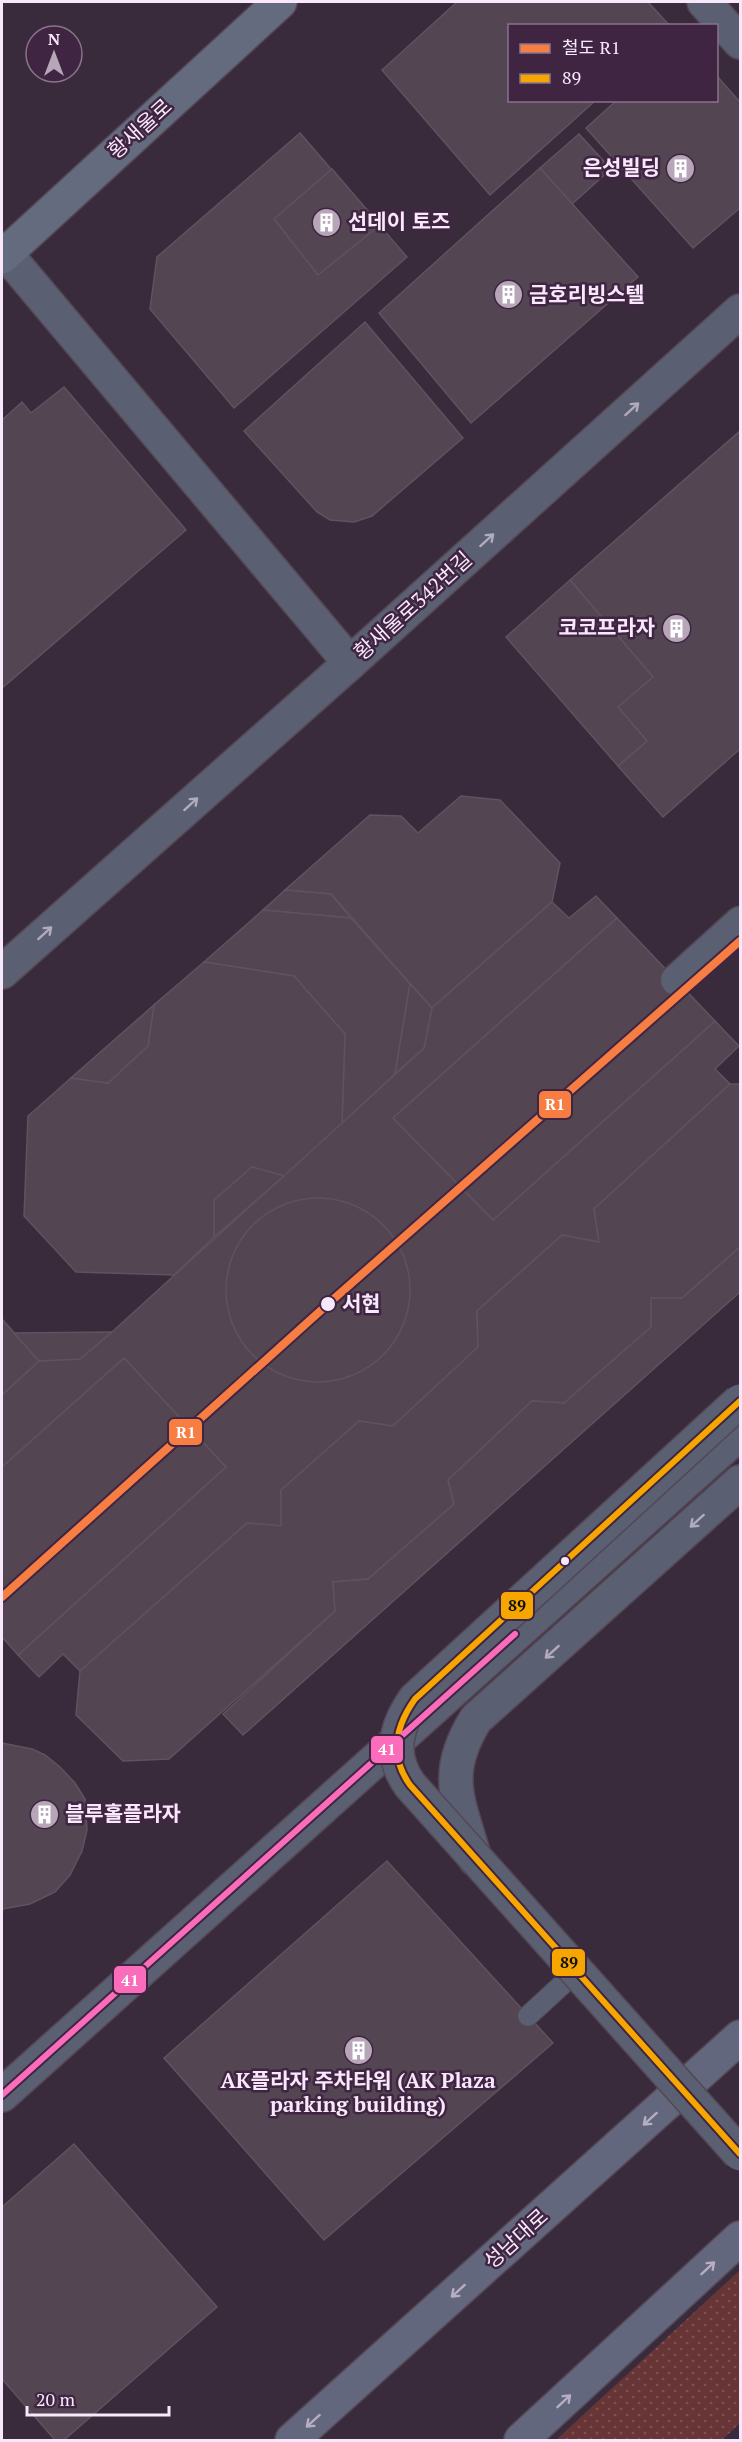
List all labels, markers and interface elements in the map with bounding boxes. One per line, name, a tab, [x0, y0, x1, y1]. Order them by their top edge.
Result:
north arrow	[24, 24, 84, 84]
legend	[508, 24, 718, 102]
text: N	[48, 28, 60, 50]
text: 철도 R1	[562, 35, 621, 59]
text: 89	[562, 65, 581, 89]
street label: 황새울로	[101, 92, 177, 165]
building icon: 은성빌딩	[665, 152, 697, 184]
place label: 은성빌딩	[583, 153, 660, 181]
building icon: 선데이 토즈	[311, 206, 343, 238]
place label: 선데이 토즈	[348, 207, 450, 235]
building icon: 금호리빙스텔	[492, 279, 524, 311]
place label: 금호리빙스텔	[529, 280, 645, 308]
one-way arrow	[624, 402, 639, 416]
one-way arrow	[479, 533, 494, 547]
street label: 황새울로342번길	[347, 545, 477, 666]
building icon: 코코프라자	[660, 612, 692, 644]
place label: 코코프라자	[558, 613, 655, 641]
one-way arrow	[183, 797, 198, 811]
one-way arrow	[37, 926, 52, 940]
line badge: R1	[538, 1090, 572, 1119]
text: R1	[545, 1093, 565, 1115]
place label: 서현	[342, 1289, 381, 1317]
marker: 서현	[319, 1295, 337, 1313]
line badge: R1	[168, 1418, 203, 1446]
text: R1	[176, 1421, 196, 1443]
one-way arrow	[690, 1514, 705, 1528]
unlabelled marker	[559, 1555, 571, 1567]
line badge: 89	[500, 1591, 534, 1620]
text: 89	[508, 1594, 526, 1616]
one-way arrow	[545, 1645, 560, 1659]
line badge: 41	[370, 1735, 404, 1764]
text: 41	[378, 1738, 396, 1760]
building icon: 블루홀플라자	[28, 1798, 60, 1830]
place label: 블루홀플라자	[65, 1799, 181, 1827]
line badge: 89	[551, 1948, 586, 1977]
text: 89	[560, 1951, 578, 1973]
line badge: 41	[113, 1965, 147, 1994]
text: 41	[121, 1969, 139, 1991]
building icon: AK플라자 주차타워 (AK Plaza parking building)	[342, 2034, 374, 2066]
place label: AK플라자 주차타워 (AK Plaza parking building)	[220, 2066, 496, 2118]
one-way arrow	[643, 2112, 658, 2126]
street label: 성남대로	[477, 2202, 553, 2275]
one-way arrow	[700, 2261, 715, 2276]
one-way arrow	[451, 2284, 466, 2298]
scale bar	[27, 2379, 170, 2417]
text: 20 m	[36, 2387, 76, 2411]
one-way arrow	[557, 2394, 572, 2408]
one-way arrow	[306, 2414, 321, 2428]

